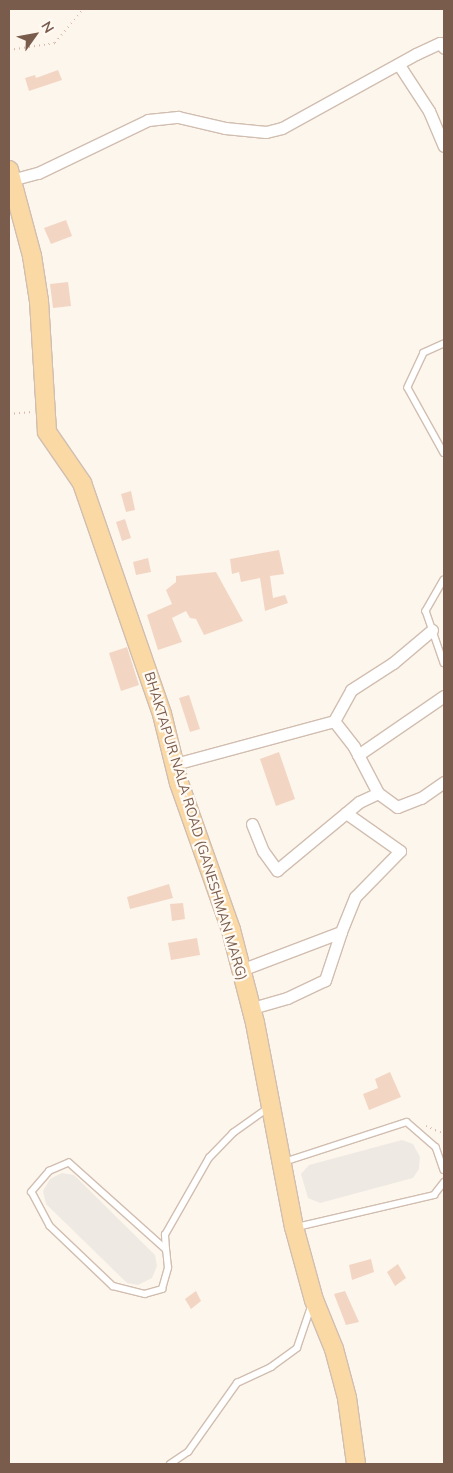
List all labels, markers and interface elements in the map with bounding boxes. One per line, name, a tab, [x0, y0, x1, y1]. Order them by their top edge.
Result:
north arrow	[10, 10, 60, 60]
text: N	[37, 18, 58, 36]
street label: BHAKTAPUR NALA ROAD (GANESHMAN MARG)	[141, 670, 251, 982]

